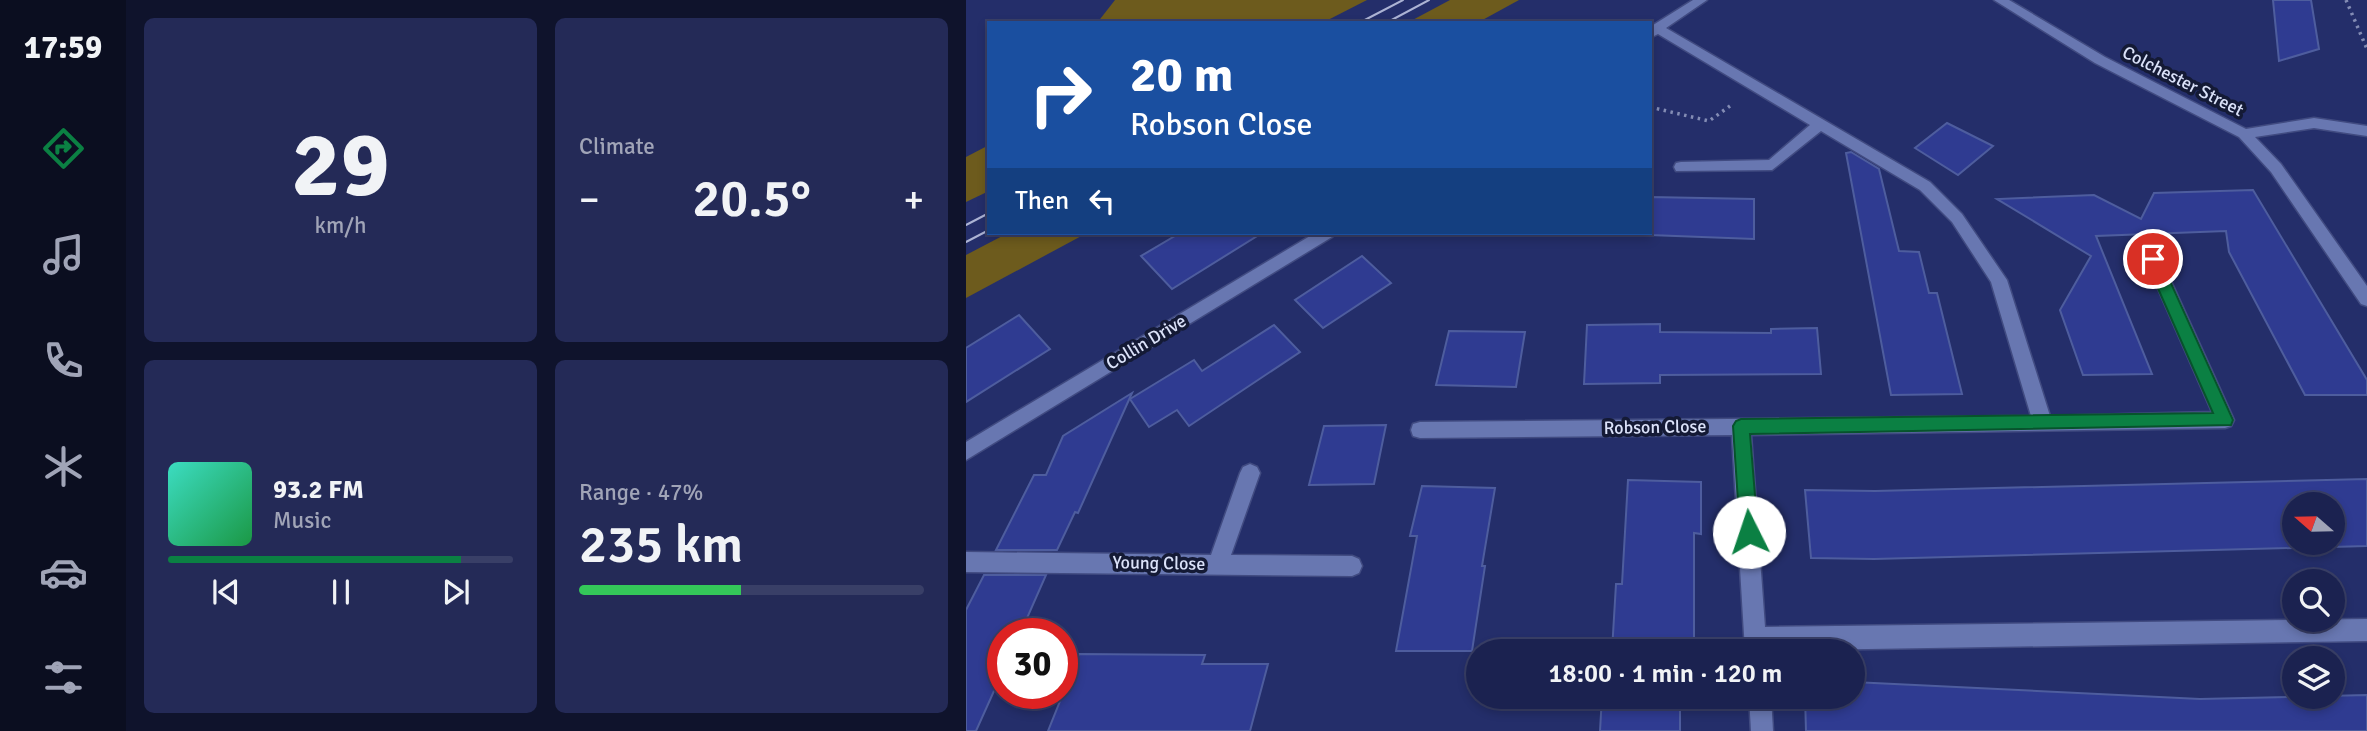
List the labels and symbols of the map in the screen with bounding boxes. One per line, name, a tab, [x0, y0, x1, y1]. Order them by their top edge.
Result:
street label: Colchester Street	[2119, 41, 2247, 121]
pin	[2123, 229, 2183, 289]
street label: Collin Drive	[1102, 310, 1190, 374]
street label: Robson Close	[1603, 415, 1707, 439]
north arrow	[2282, 492, 2345, 555]
position arrow	[1712, 495, 1786, 569]
street label: Young Close	[1112, 551, 1206, 575]
speed limit sign: 30	[987, 618, 1078, 709]

